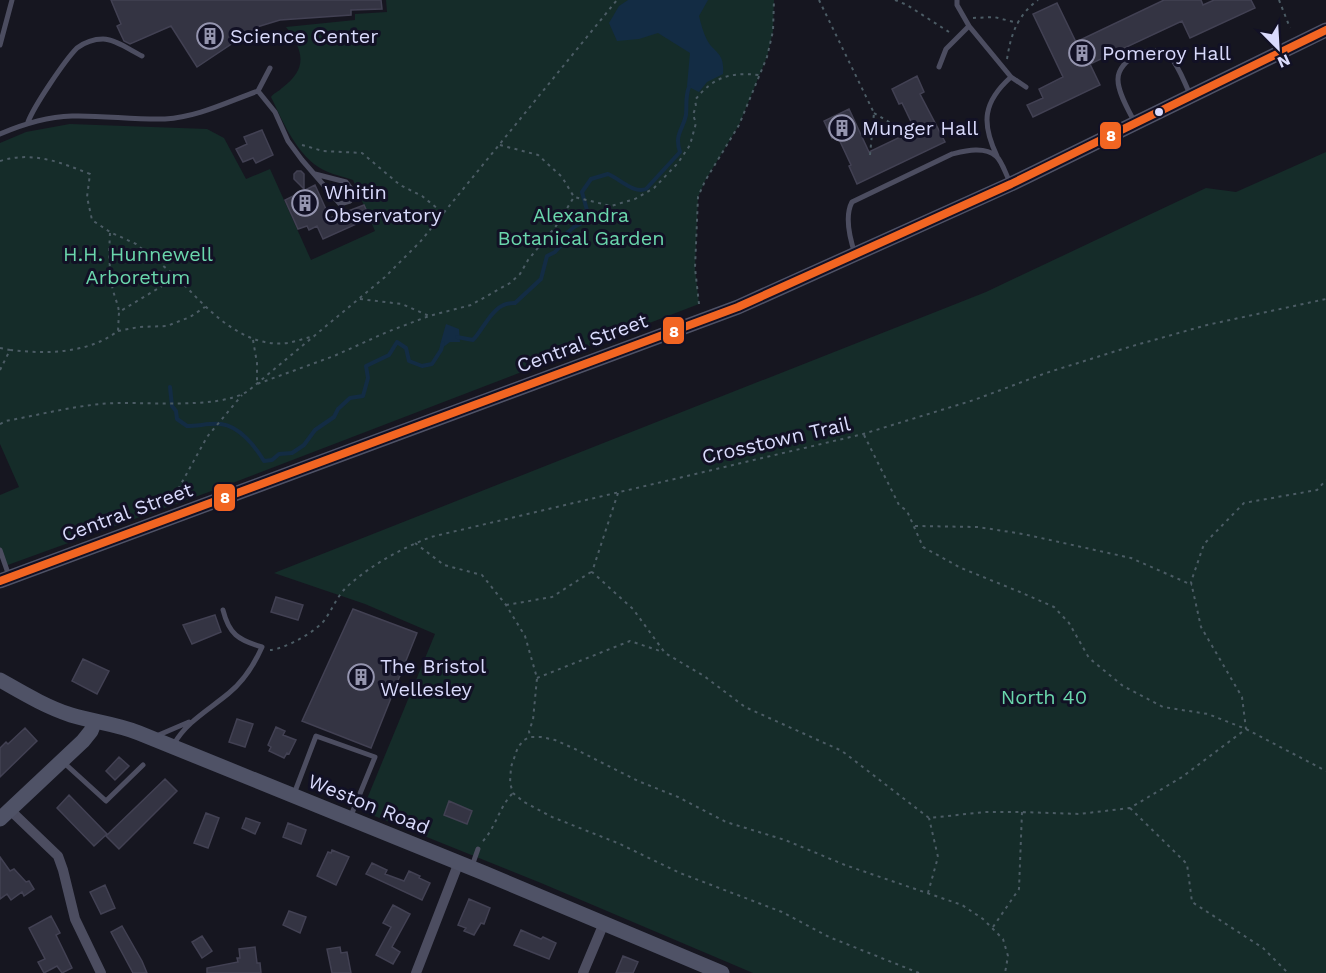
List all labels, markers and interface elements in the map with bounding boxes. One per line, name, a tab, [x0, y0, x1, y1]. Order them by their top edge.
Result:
north arrow	[1248, 18, 1308, 78]
building icon: Science Center	[195, 21, 225, 51]
place label: Science Center	[230, 24, 378, 48]
building icon: Pomeroy Hall	[1067, 38, 1097, 68]
place label: Pomeroy Hall	[1102, 41, 1231, 65]
text: N	[1275, 50, 1293, 72]
unlabelled marker	[1153, 106, 1165, 118]
building icon: Munger Hall	[827, 113, 857, 143]
place label: Munger Hall	[862, 116, 978, 140]
line badge: 8	[1099, 121, 1122, 150]
text: 8	[1106, 126, 1116, 145]
place label: Whitin Observatory	[324, 180, 442, 227]
building icon: Whitin Observatory	[290, 188, 320, 218]
park label: Alexandra Botanical Garden	[497, 203, 665, 250]
park label: H.H. Hunnewell Arboretum	[63, 242, 213, 289]
street label: Central Street	[513, 308, 651, 378]
line badge: 8	[662, 316, 685, 345]
text: 8	[669, 322, 679, 341]
street label: Crosstown Trail	[700, 411, 852, 469]
street label: Central Street	[58, 477, 196, 547]
line badge: 8	[213, 483, 236, 512]
text: 8	[220, 488, 230, 507]
place label: The Bristol Wellesley	[380, 654, 486, 701]
building icon: The Bristol Wellesley	[346, 662, 376, 692]
park label: North 40	[1001, 685, 1087, 709]
street label: Weston Road	[305, 769, 433, 839]

